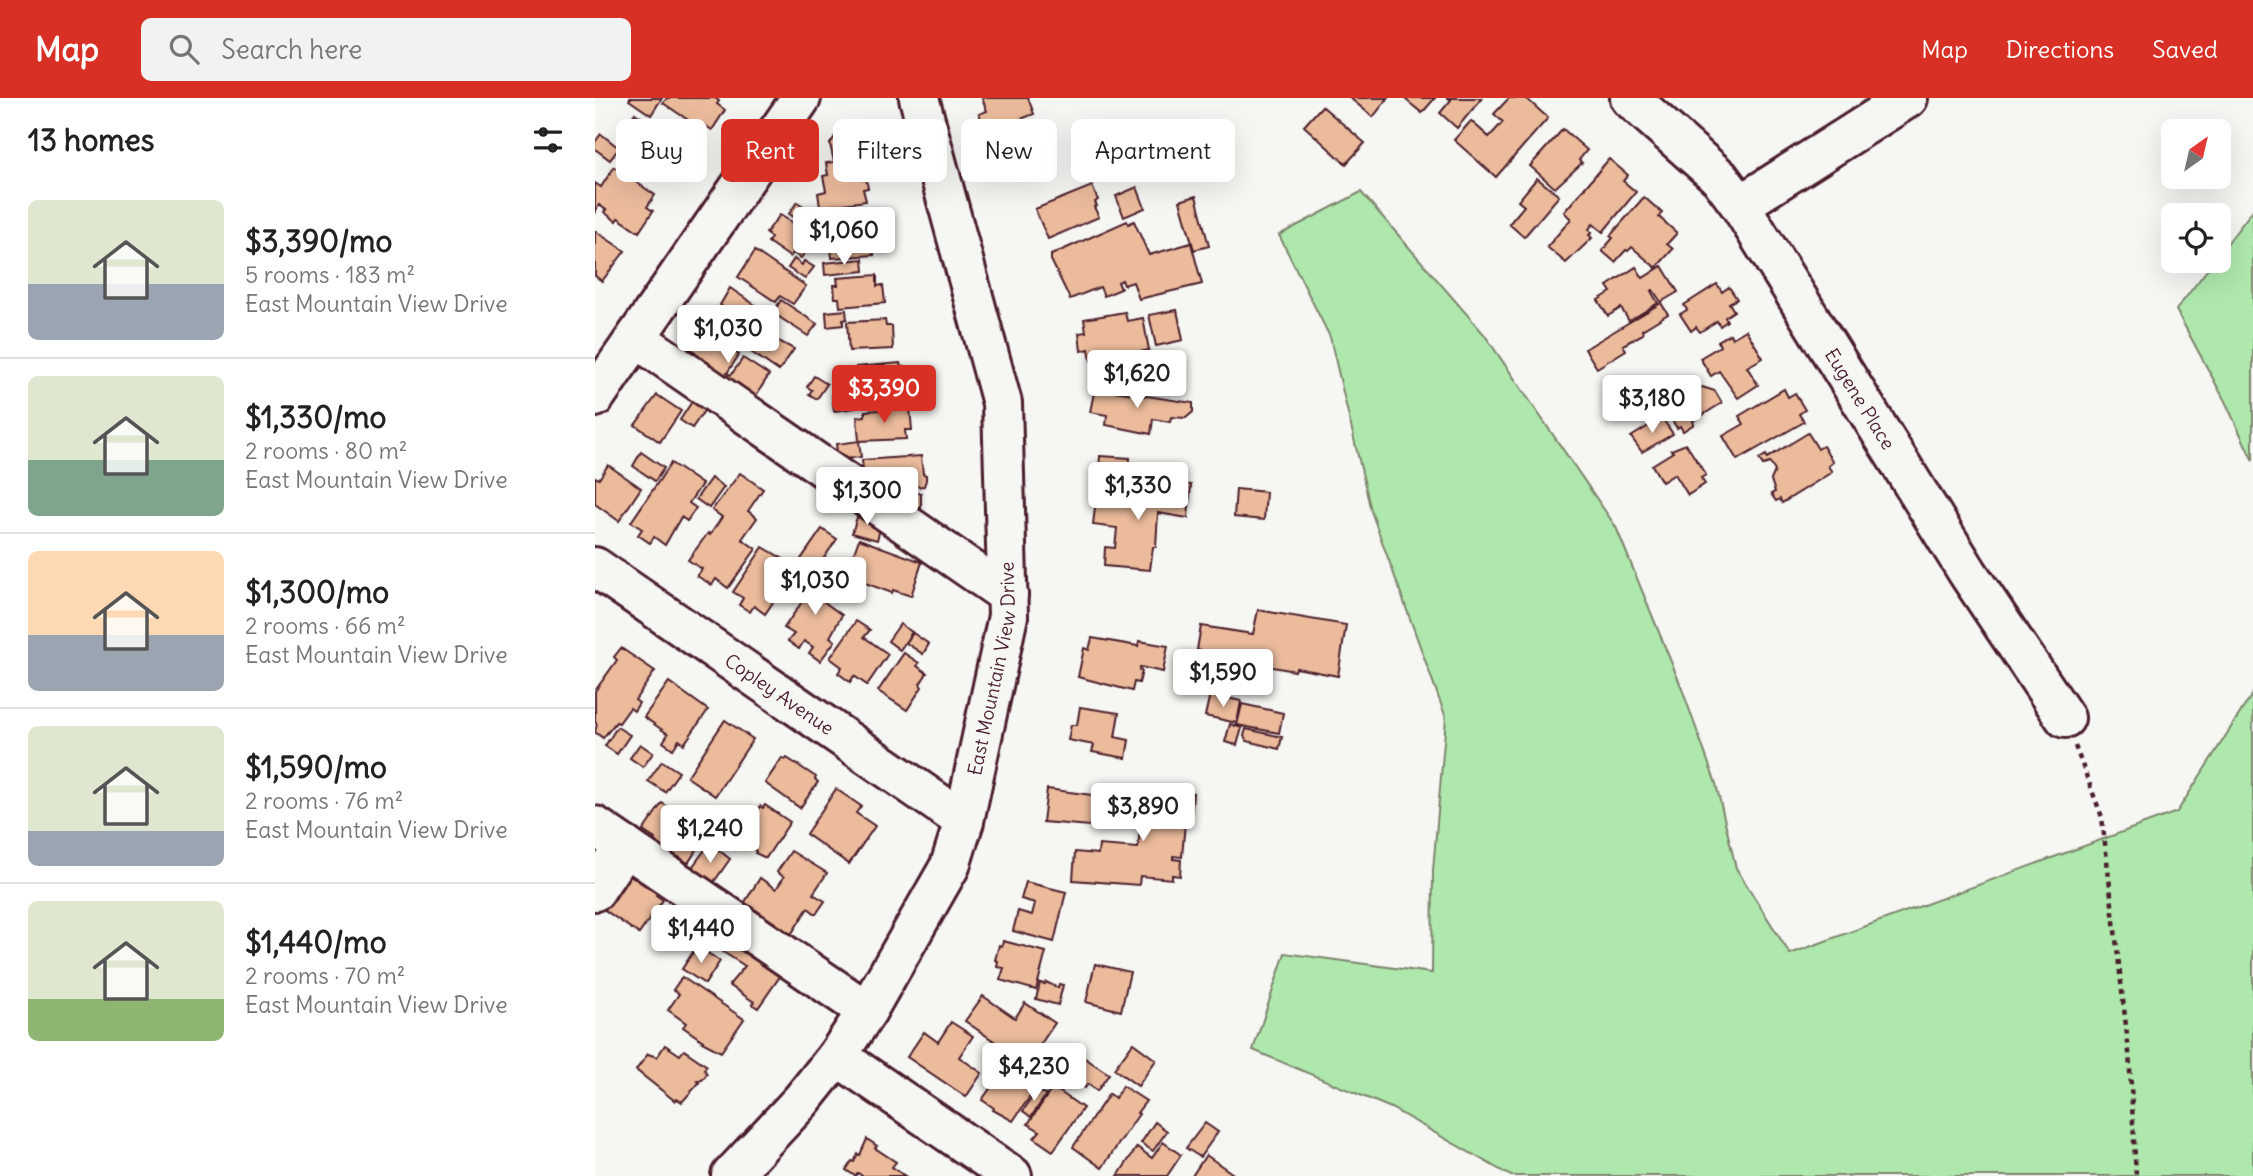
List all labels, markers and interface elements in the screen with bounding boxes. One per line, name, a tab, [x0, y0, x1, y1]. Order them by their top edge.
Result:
search box	[141, 18, 631, 81]
text: Map	[35, 28, 99, 70]
icon: search	[165, 30, 203, 68]
text: Search here	[221, 33, 362, 66]
text: Map	[1921, 34, 1968, 64]
text: Directions	[2006, 34, 2114, 64]
text: Saved	[2152, 34, 2218, 64]
chip: Buy	[616, 119, 707, 182]
chip: Rent	[721, 119, 819, 182]
chip: Filters	[833, 119, 947, 182]
chip: New	[961, 119, 1057, 182]
chip: Apartment	[1071, 119, 1235, 182]
north arrow	[2161, 119, 2231, 189]
map controls	[2161, 119, 2231, 273]
text: 13 homes	[28, 121, 154, 159]
icon: filters	[529, 121, 567, 159]
button: locate	[2161, 203, 2231, 273]
pin: $1,060	[787, 208, 901, 267]
text: $1,060	[809, 215, 879, 244]
text: $3,390/mo	[245, 222, 392, 260]
icon: home	[84, 228, 168, 312]
text: 5 rooms · 183 m²	[245, 260, 415, 289]
text: East Mountain View Drive	[245, 289, 508, 318]
pin: $1,030	[671, 306, 785, 365]
text: $1,030	[693, 313, 763, 342]
street label: Eugene Place	[1820, 344, 1900, 454]
pin: $1,620	[1080, 350, 1194, 410]
text: $1,620	[1103, 358, 1171, 387]
pin: $3,390	[827, 366, 941, 425]
text: $3,390	[848, 373, 920, 402]
pin: $3,180	[1595, 376, 1709, 435]
text: $3,180	[1618, 383, 1686, 412]
text: $1,330/mo	[245, 398, 386, 436]
icon: home	[84, 404, 168, 488]
text: 2 rooms · 80 m²	[245, 436, 407, 465]
pin: $1,330	[1081, 462, 1195, 522]
text: East Mountain View Drive	[245, 465, 508, 494]
pin: $1,300	[810, 468, 924, 527]
text: $1,330	[1104, 470, 1172, 499]
text: $1,300	[832, 475, 902, 504]
pin: $1,030	[758, 558, 872, 617]
street label: East Mountain View Drive	[962, 561, 1021, 778]
text: $1,030	[780, 565, 850, 594]
text: $1,300/mo	[245, 573, 389, 611]
icon: home	[84, 579, 168, 663]
text: 2 rooms · 66 m²	[245, 611, 406, 640]
text: East Mountain View Drive	[245, 640, 508, 669]
street label: Copley Avenue	[720, 648, 839, 740]
pin: $1,590	[1166, 650, 1280, 709]
text: $1,590	[1189, 657, 1257, 686]
text: $1,590/mo	[245, 748, 387, 786]
icon: home	[84, 754, 168, 838]
pin: $3,890	[1086, 784, 1200, 843]
text: 2 rooms · 76 m²	[245, 786, 403, 815]
text: $3,890	[1107, 791, 1179, 820]
pin: $1,240	[653, 806, 767, 865]
text: $1,240	[677, 813, 743, 842]
text: East Mountain View Drive	[245, 815, 508, 844]
pin: $1,440	[644, 906, 758, 965]
text: $1,440	[667, 913, 735, 942]
text: $1,440/mo	[245, 923, 387, 961]
icon: home	[84, 929, 168, 1013]
text: 2 rooms · 70 m²	[245, 961, 405, 990]
text: East Mountain View Drive	[245, 990, 508, 1019]
pin: $4,230	[977, 1044, 1091, 1103]
text: $4,230	[998, 1051, 1070, 1080]

